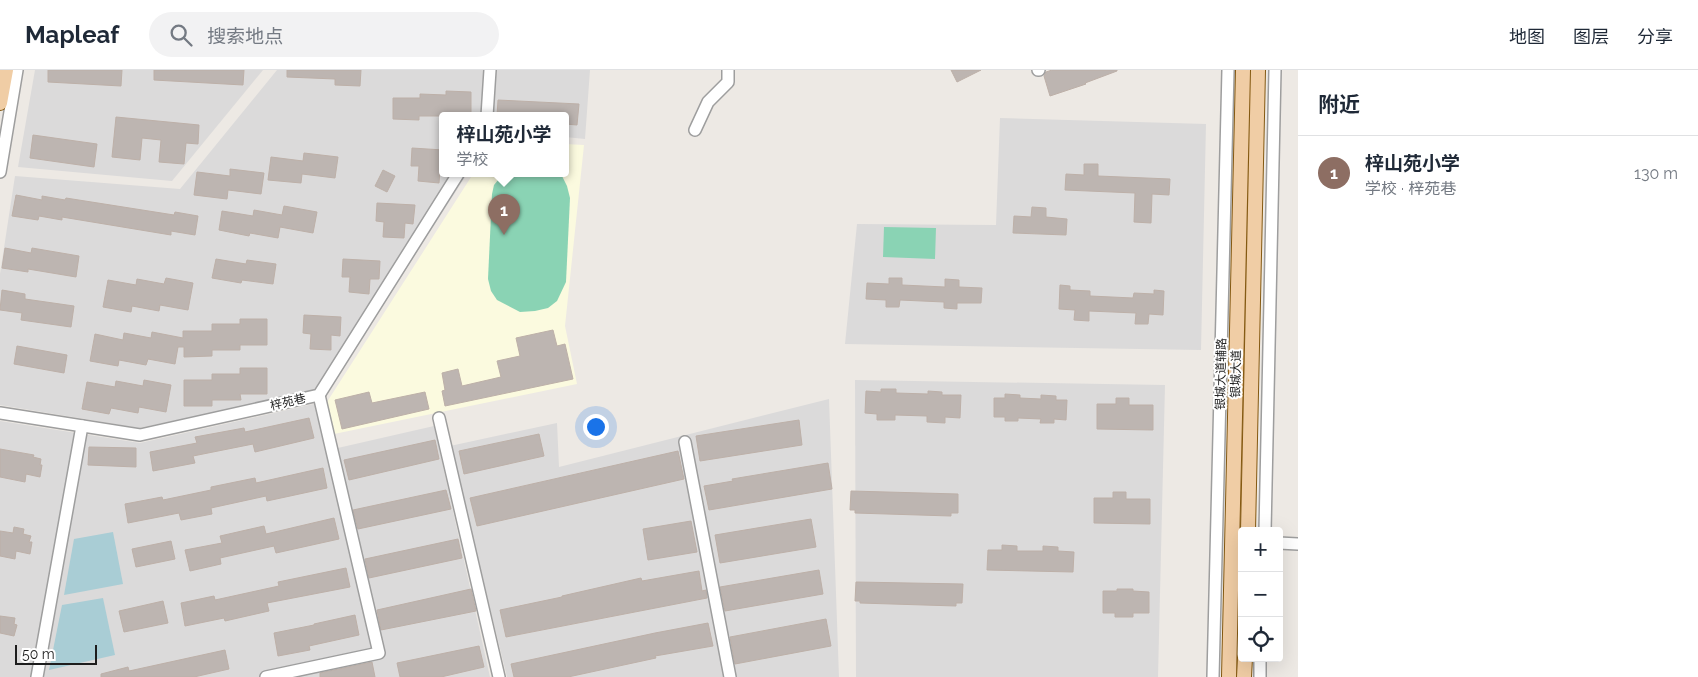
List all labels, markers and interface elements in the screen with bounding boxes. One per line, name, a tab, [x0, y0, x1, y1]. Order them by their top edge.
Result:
search box	[149, 12, 499, 57]
text: Mapleaf	[25, 20, 119, 49]
icon: search	[167, 21, 195, 49]
text: 搜索地点	[207, 25, 283, 47]
text: 地图	[1509, 26, 1545, 47]
text: 图层	[1573, 26, 1609, 47]
text: 分享	[1637, 26, 1673, 47]
text: 附近	[1318, 92, 1360, 117]
popup	[439, 112, 569, 177]
text: 梓山苑小学	[456, 123, 552, 145]
text: 学校	[456, 150, 489, 169]
text: 梓山苑小学	[1365, 152, 1460, 174]
text: 1	[1330, 164, 1338, 183]
text: 130 m	[1634, 164, 1678, 183]
text: 学校 · 梓苑巷	[1365, 179, 1456, 198]
pin: 1	[488, 194, 520, 235]
street label: 银城大道辅路	[1213, 338, 1229, 410]
street label: 银城大道	[1229, 350, 1243, 398]
street label: 梓苑巷	[269, 391, 307, 413]
your location	[583, 414, 609, 440]
map controls	[1238, 527, 1283, 662]
button: +	[1238, 527, 1283, 572]
button: −	[1238, 572, 1283, 617]
button: locate	[1238, 617, 1283, 662]
scale bar	[15, 642, 98, 665]
text: 50 m	[22, 646, 55, 662]

